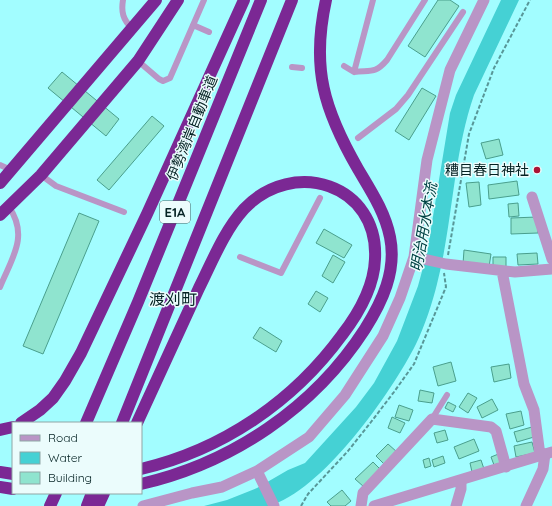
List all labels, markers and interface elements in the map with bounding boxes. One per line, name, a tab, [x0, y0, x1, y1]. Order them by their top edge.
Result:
street label: 伊勢湾岸自動車道	[163, 73, 221, 183]
place label: 糟目春日神社	[445, 161, 529, 179]
marker: 糟目春日神社	[532, 165, 542, 175]
water label: 明治用水本流	[406, 179, 441, 273]
road number: E1A	[160, 201, 190, 223]
district label: 渡刈町	[149, 289, 197, 309]
legend	[12, 422, 142, 494]
text: Road	[48, 430, 78, 445]
text: Water	[48, 450, 83, 465]
text: Building	[48, 470, 92, 485]

